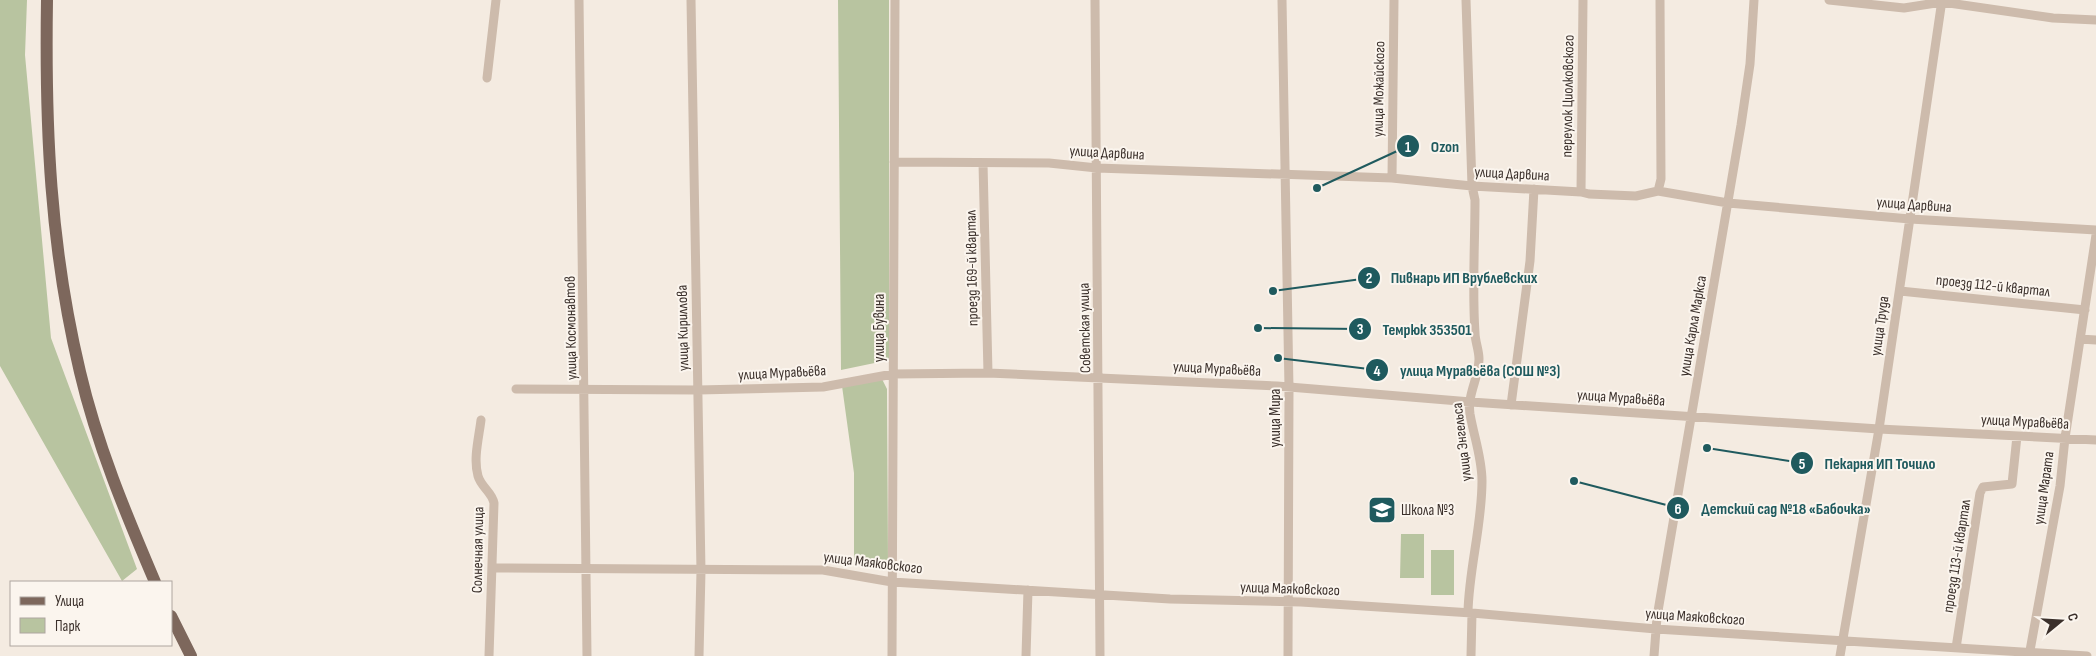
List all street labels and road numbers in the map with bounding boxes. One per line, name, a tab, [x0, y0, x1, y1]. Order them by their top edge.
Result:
street label: переулок Циолковского	[1557, 34, 1579, 158]
street label: улица Можайского	[1369, 41, 1389, 137]
street label: улица Дарвина	[1069, 142, 1145, 164]
street label: улица Дарвина	[1474, 163, 1550, 185]
street label: улица Дарвина	[1876, 193, 1952, 217]
street label: проезд 169-й квартал	[961, 209, 983, 326]
street label: проезд 112-й квартал	[1935, 271, 2052, 302]
street label: улица Карла Маркса	[1675, 274, 1711, 378]
street label: улица Космонавтов	[561, 276, 581, 380]
street label: Советская улица	[1075, 283, 1095, 373]
street label: улица Кириллова	[673, 285, 693, 371]
street label: улица Бувина	[870, 294, 889, 362]
street label: улица Труда	[1866, 295, 1894, 357]
street label: улица Муравьёва	[1172, 357, 1262, 381]
street label: улица Муравьёва	[737, 361, 827, 385]
street label: улица Муравьёва	[1576, 385, 1666, 411]
street label: улица Мира	[1266, 388, 1285, 447]
street label: улица Энгельса	[1448, 401, 1476, 482]
street label: улица Муравьёва	[1980, 410, 2070, 434]
street label: улица Марата	[2029, 450, 2059, 526]
street label: проезд 113-й квартал	[1939, 497, 1975, 614]
street label: Солнечная улица	[468, 506, 488, 593]
street label: улица Маяковского	[822, 547, 924, 579]
street label: улица Маяковского	[1240, 578, 1340, 600]
street label: улица Маяковского	[1645, 604, 1745, 630]

